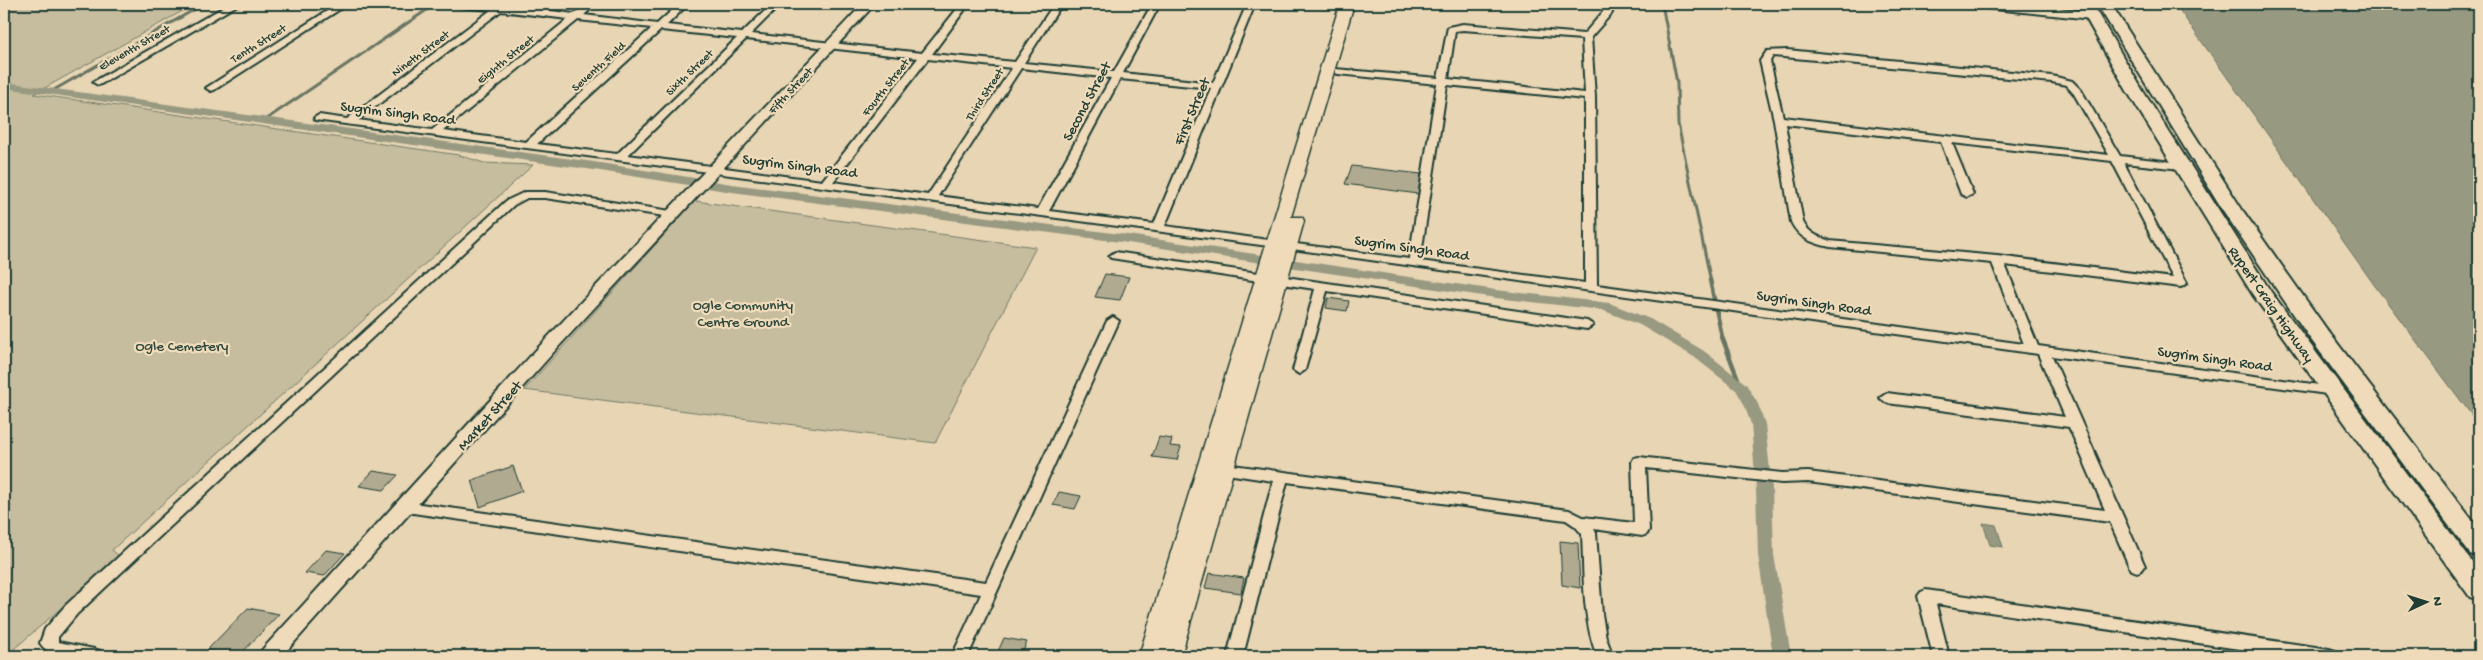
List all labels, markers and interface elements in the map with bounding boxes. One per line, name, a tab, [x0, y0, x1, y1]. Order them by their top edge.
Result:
street label: Eleventh Street	[97, 22, 174, 75]
street label: Tenth Street	[228, 22, 290, 68]
street label: Nineth Street	[390, 28, 454, 81]
street label: Eighth Street	[475, 33, 539, 88]
street label: Seventh Field	[569, 39, 630, 95]
street label: Sixth Street	[664, 47, 718, 100]
street label: Fourth Street	[859, 56, 914, 120]
street label: Second Street	[1059, 58, 1117, 145]
street label: Fifth Street	[766, 64, 817, 118]
street label: Third Street	[963, 65, 1008, 125]
street label: First Street	[1170, 74, 1216, 149]
street label: Sugrim Singh Road	[339, 98, 457, 130]
street label: Sugrim Singh Road	[741, 151, 859, 183]
street label: Sugrim Singh Road	[1353, 232, 1471, 266]
street label: Rupert Craig Highway	[2223, 244, 2318, 367]
street label: Sugrim Singh Road	[1755, 287, 1873, 321]
park label: Ogle Community Centre Ground	[693, 297, 794, 332]
park label: Ogle Cemetery	[136, 338, 229, 356]
street label: Sugrim Singh Road	[2156, 343, 2274, 377]
street label: Market Street	[454, 376, 528, 455]
north arrow	[2400, 578, 2450, 628]
text: N	[2428, 596, 2445, 606]

